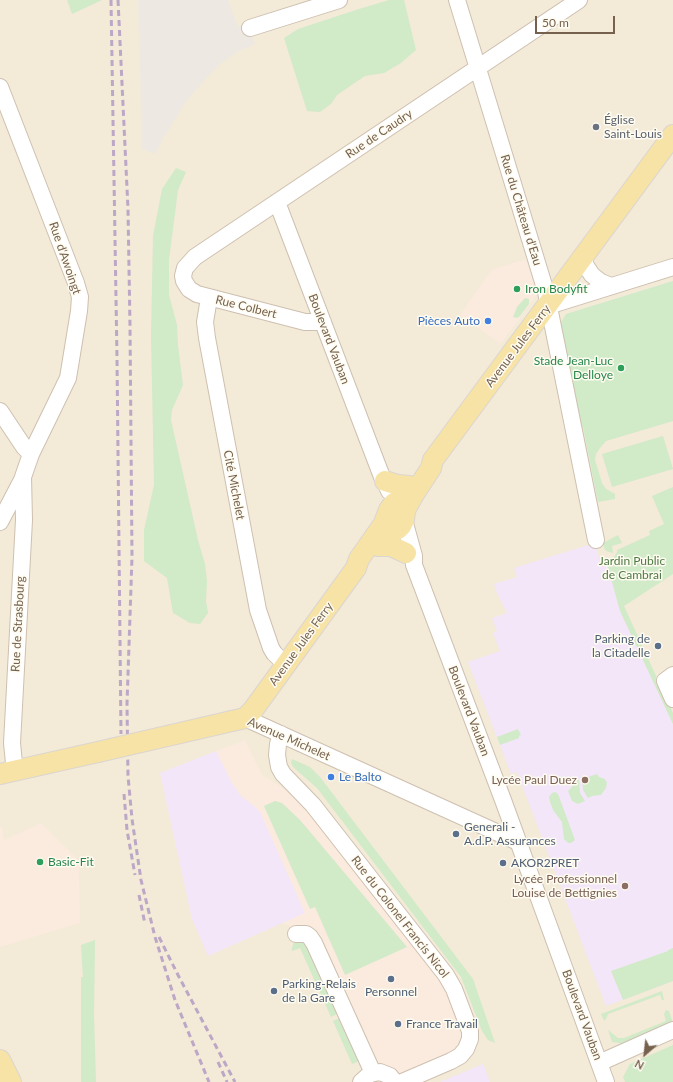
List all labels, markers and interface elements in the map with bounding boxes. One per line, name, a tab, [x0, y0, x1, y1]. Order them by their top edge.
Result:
scale bar	[537, 8, 617, 34]
text: 50 m	[542, 15, 569, 30]
street label: Rue de Caudry	[343, 106, 415, 162]
place label: Église Saint-Louis	[604, 113, 662, 141]
marker: Église Saint-Louis	[591, 122, 601, 132]
street label: Rue du Château d'Eau	[497, 153, 545, 267]
street label: Rue d'Awoingt	[46, 220, 84, 296]
place label: Iron Bodyfit	[525, 282, 588, 296]
marker: Iron Bodyfit	[512, 284, 522, 294]
street label: Rue Colbert	[214, 292, 278, 322]
street label: Boulevard Vauban	[305, 292, 353, 386]
street label: Avenue Jules Ferry	[482, 302, 554, 390]
place label: Pièces Auto	[418, 314, 480, 328]
marker: Pièces Auto	[483, 316, 493, 326]
place label: Stade Jean-Luc Delloye	[534, 354, 613, 382]
marker: Stade Jean-Luc Delloye	[616, 363, 626, 373]
street label: Cité Michelet	[220, 449, 248, 521]
park label: Jardin Public de Cambrai	[599, 554, 665, 582]
street label: Rue de Strasbourg	[8, 576, 28, 672]
street label: Avenue Jules Ferry	[266, 600, 336, 688]
place label: Parking de la Citadelle	[592, 632, 650, 660]
marker: Parking de la Citadelle	[653, 641, 663, 651]
street label: Boulevard Vauban	[445, 664, 493, 758]
street label: Avenue Michelet	[245, 714, 333, 764]
place label: Le Balto	[339, 770, 382, 784]
marker: Le Balto	[326, 772, 336, 782]
place label: Lycée Paul Duez	[492, 773, 577, 787]
marker: Lycée Paul Duez	[580, 775, 590, 785]
place label: Generali - A.d.P. Assurances	[464, 820, 556, 848]
marker: Generali - A.d.P. Assurances	[451, 829, 461, 839]
street label: Rue du Colonel Francis Nicol	[348, 853, 452, 981]
place label: Basic-Fit	[48, 855, 94, 869]
place label: AKOR2PRET	[511, 856, 579, 870]
marker: Basic-Fit	[35, 857, 45, 867]
marker: AKOR2PRET	[498, 858, 508, 868]
place label: Lycée Professionnel Louise de Bettignies	[512, 872, 617, 900]
marker: Lycée Professionnel Louise de Bettignies	[620, 881, 630, 891]
street label: Boulevard Vauban	[559, 968, 605, 1062]
marker: Personnel	[386, 974, 396, 984]
place label: Parking-Relais de la Gare	[282, 977, 356, 1005]
place label: Personnel	[365, 985, 417, 999]
marker: Parking-Relais de la Gare	[269, 986, 279, 996]
place label: France Travail	[406, 1017, 478, 1031]
marker: France Travail	[393, 1019, 403, 1029]
north arrow	[625, 1034, 665, 1074]
text: N	[632, 1057, 646, 1073]

